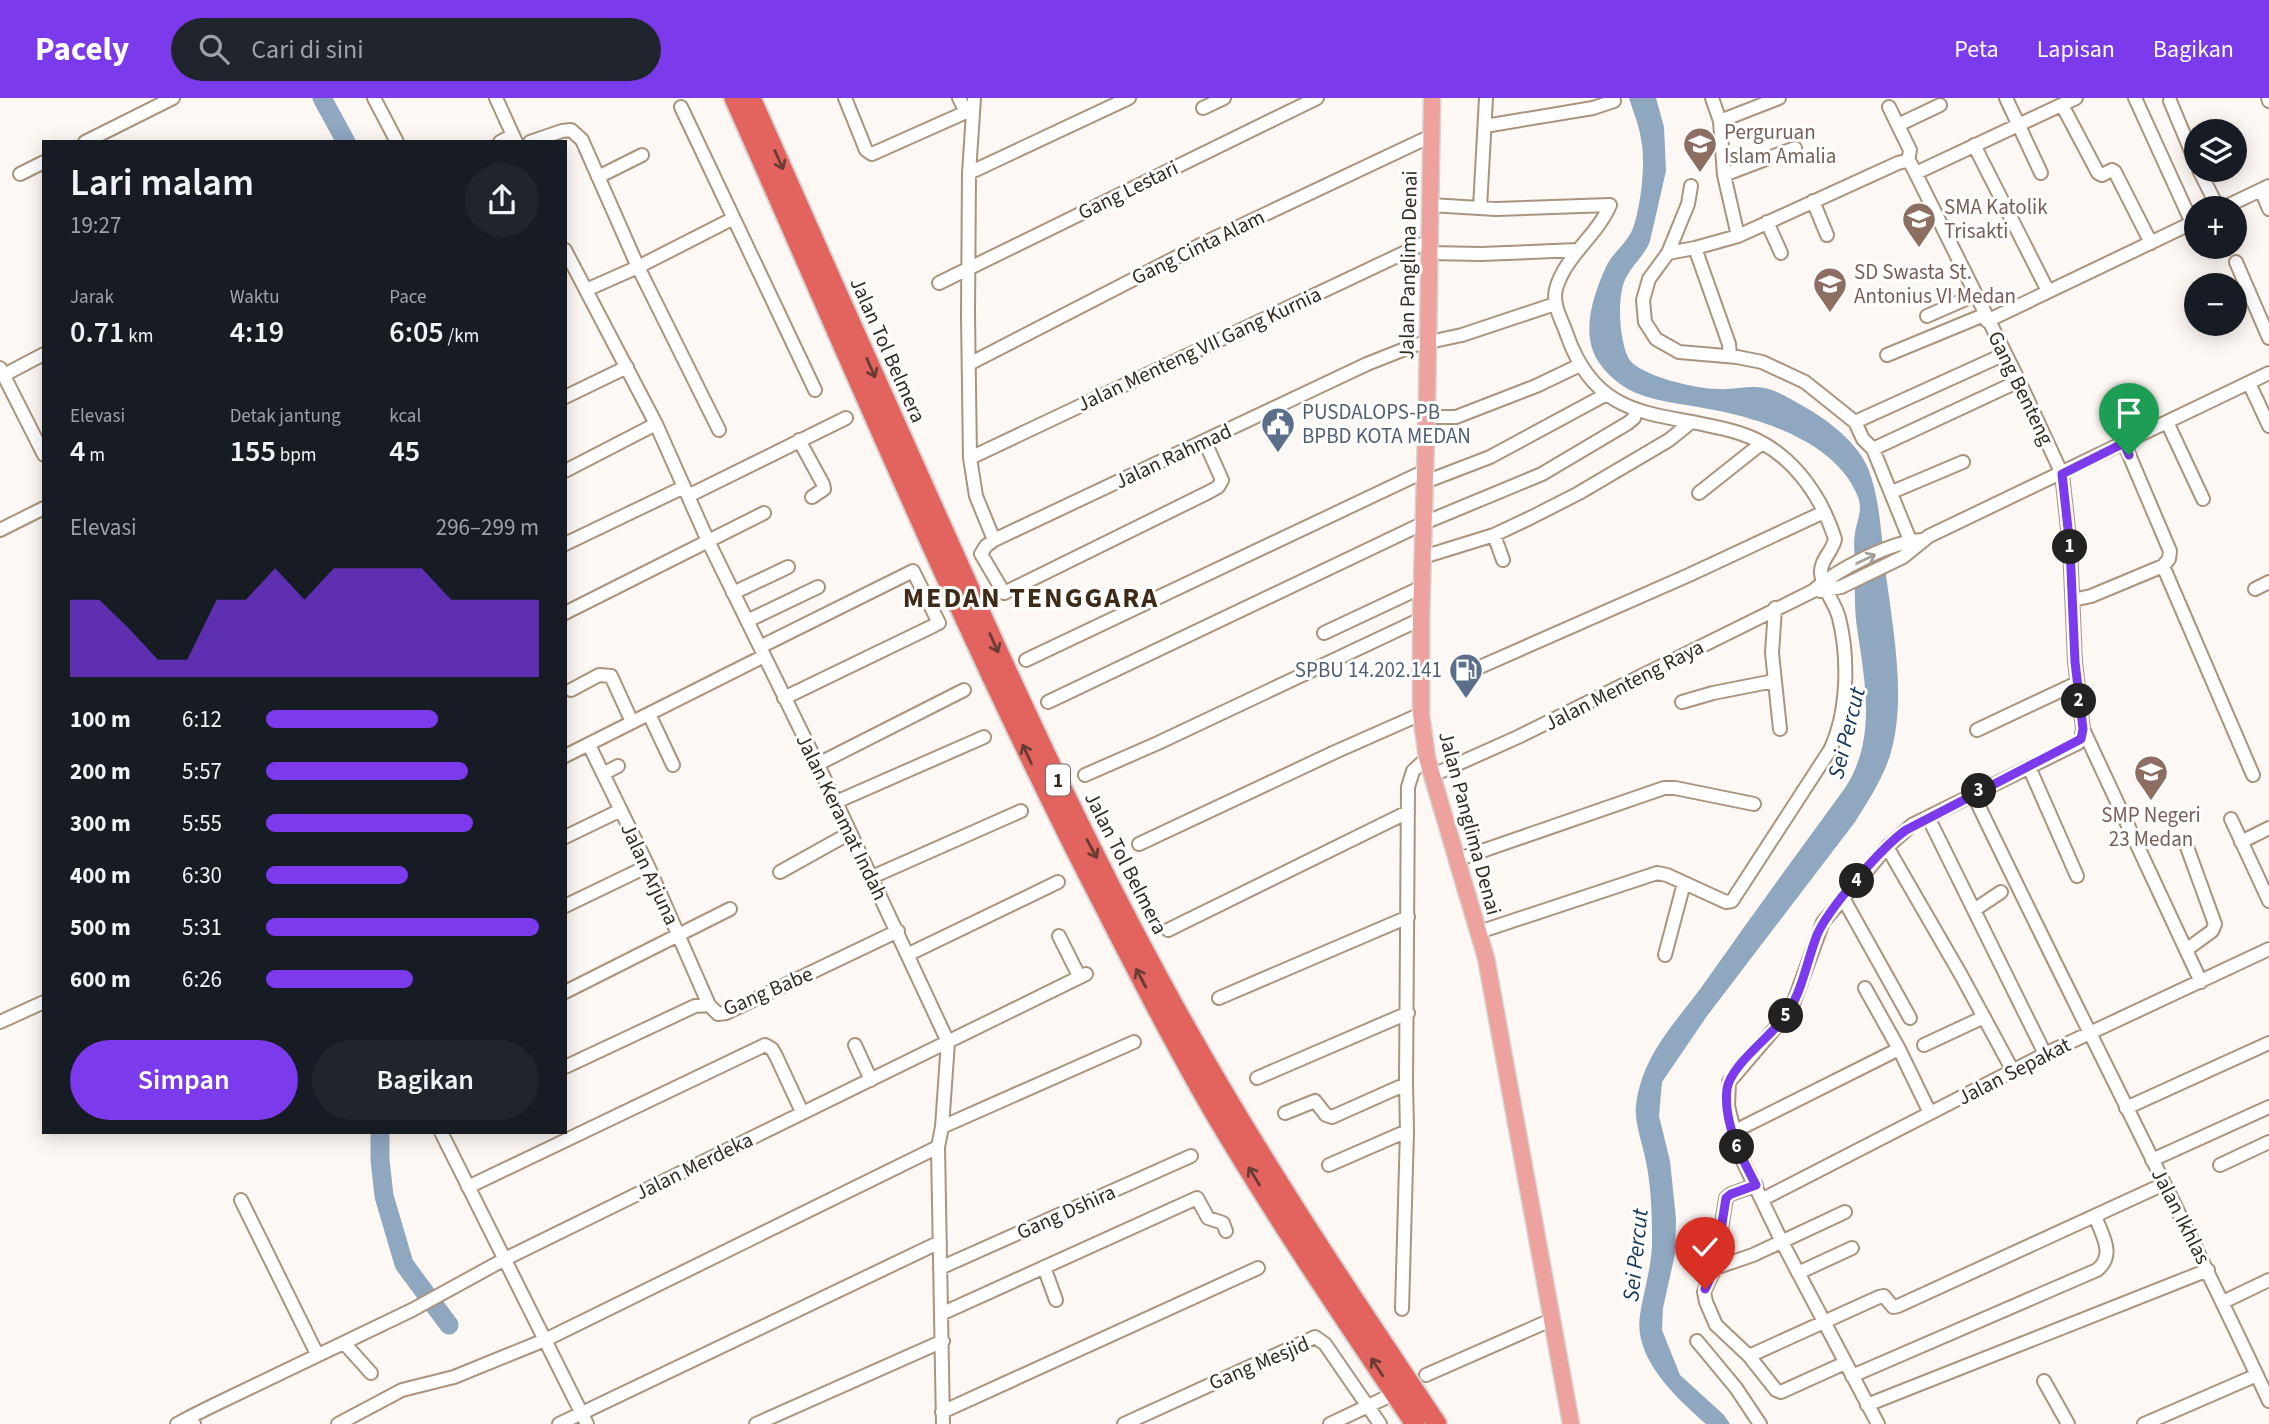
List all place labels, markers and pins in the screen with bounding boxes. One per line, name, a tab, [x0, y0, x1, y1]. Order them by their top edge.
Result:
place label: Perguruan Islam Amalia	[1724, 117, 1836, 171]
school or university icon: Perguruan Islam Amalia	[1681, 125, 1719, 174]
place label: SMA Katolik Trisakti	[1944, 192, 2048, 246]
school or university icon: SMA Katolik Trisakti	[1900, 200, 1938, 249]
place label: SD Swasta St. Antonius VI Medan	[1854, 257, 2016, 311]
school or university icon: SD Swasta St. Antonius VI Medan	[1811, 265, 1849, 314]
pin	[2099, 383, 2159, 455]
place label: PUSDALOPS-PB BPBD KOTA MEDAN	[1302, 397, 1471, 451]
public building icon: PUSDALOPS-PB BPBD KOTA MEDAN	[1259, 405, 1297, 454]
pin: 1	[2052, 530, 2088, 564]
fuel station icon: SPBU 14.202.141	[1447, 651, 1485, 700]
place label: SPBU 14.202.141	[1295, 655, 1442, 685]
pin: 2	[2062, 684, 2096, 718]
school or university icon: SMP Negeri 23 Medan	[2132, 753, 2170, 802]
pin: 3	[1962, 774, 1996, 808]
place label: SMP Negeri 23 Medan	[2101, 800, 2201, 854]
pin: 4	[1840, 864, 1874, 898]
pin: 5	[1768, 998, 1803, 1034]
pin: 6	[1720, 1130, 1754, 1164]
pin	[1675, 1217, 1735, 1289]

